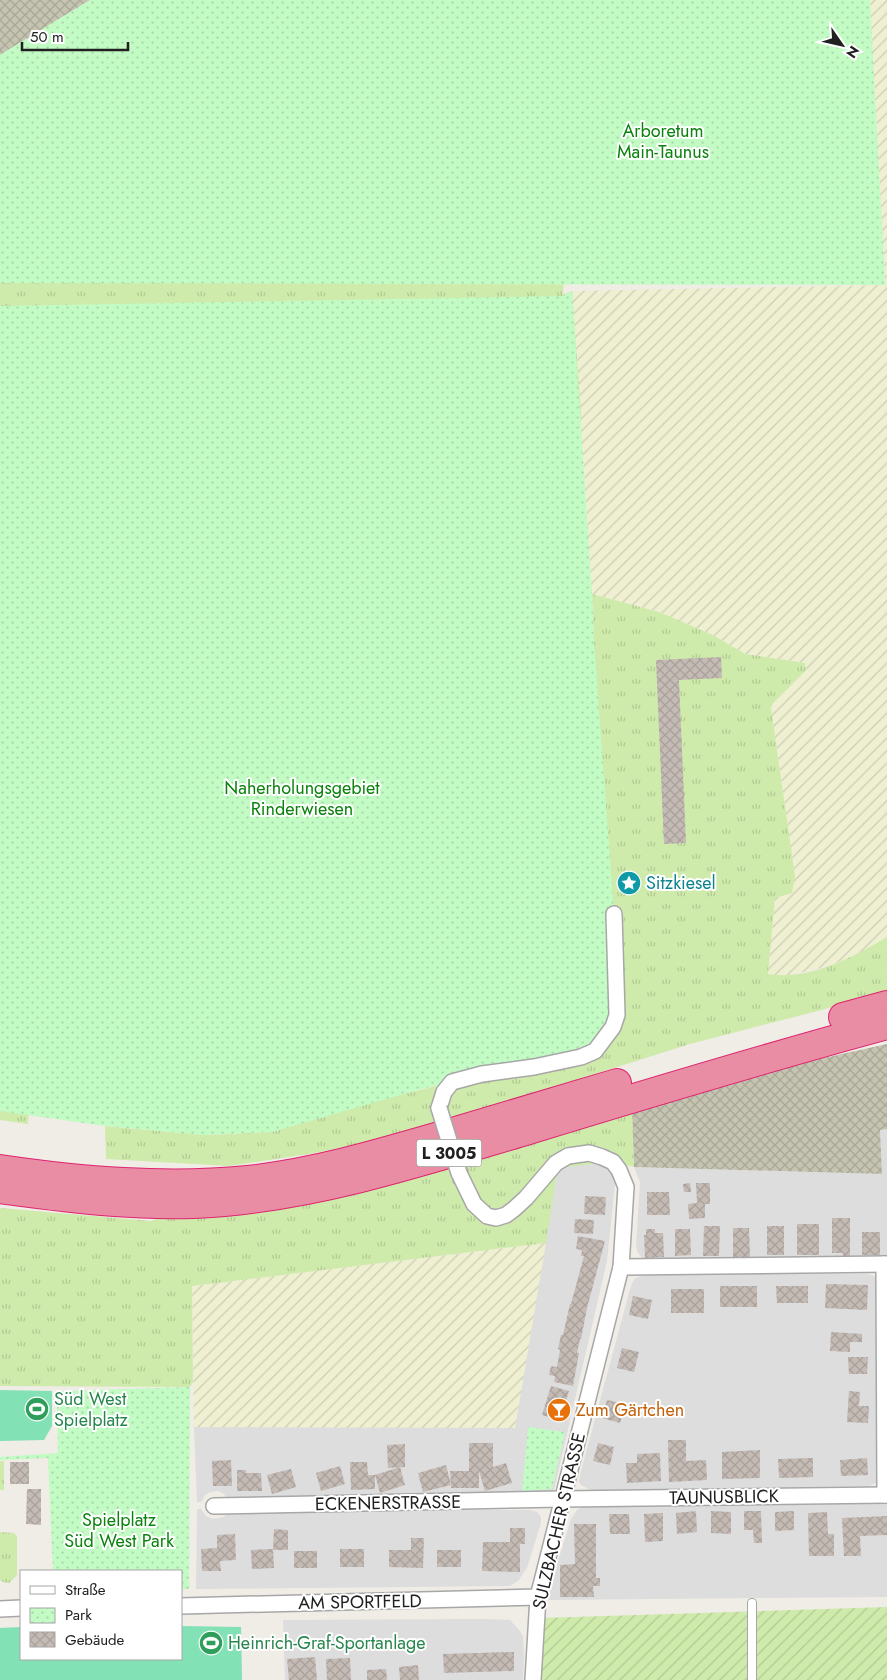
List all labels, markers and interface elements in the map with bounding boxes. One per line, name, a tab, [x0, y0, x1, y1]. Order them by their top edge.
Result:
scale bar	[22, 20, 129, 52]
north arrow	[817, 20, 867, 70]
text: 50 m	[30, 26, 64, 48]
text: N	[841, 42, 864, 62]
park label: Arboretum Main-Taunus	[617, 118, 709, 165]
park label: Naherholungsgebiet Rinderwiesen	[224, 775, 380, 822]
place icon: Sitzkiesel	[616, 870, 642, 896]
place label: Sitzkiesel	[646, 870, 716, 896]
road number: L 3005	[416, 1140, 482, 1166]
place label: Süd West Spielplatz	[54, 1386, 129, 1433]
sports icon: Süd West Spielplatz	[24, 1396, 50, 1422]
bar icon: Zum Gärtchen	[546, 1397, 572, 1423]
place label: Zum Gärtchen	[576, 1397, 684, 1423]
street label: SULZBACHER STRASSE	[526, 1430, 592, 1612]
street label: TAUNUSBLICK	[669, 1483, 780, 1511]
street label: ECKENERSTRASSE	[315, 1489, 461, 1517]
park label: Spielplatz Süd West Park	[64, 1507, 174, 1554]
legend	[20, 1570, 182, 1660]
text: Straße	[65, 1579, 106, 1601]
street label: AM SPORTFELD	[298, 1588, 422, 1616]
text: Park	[65, 1604, 92, 1626]
text: Gebäude	[65, 1629, 125, 1651]
sports icon: Heinrich-Graf-Sportanlage	[198, 1630, 224, 1656]
place label: Heinrich-Graf-Sportanlage	[228, 1630, 426, 1656]

